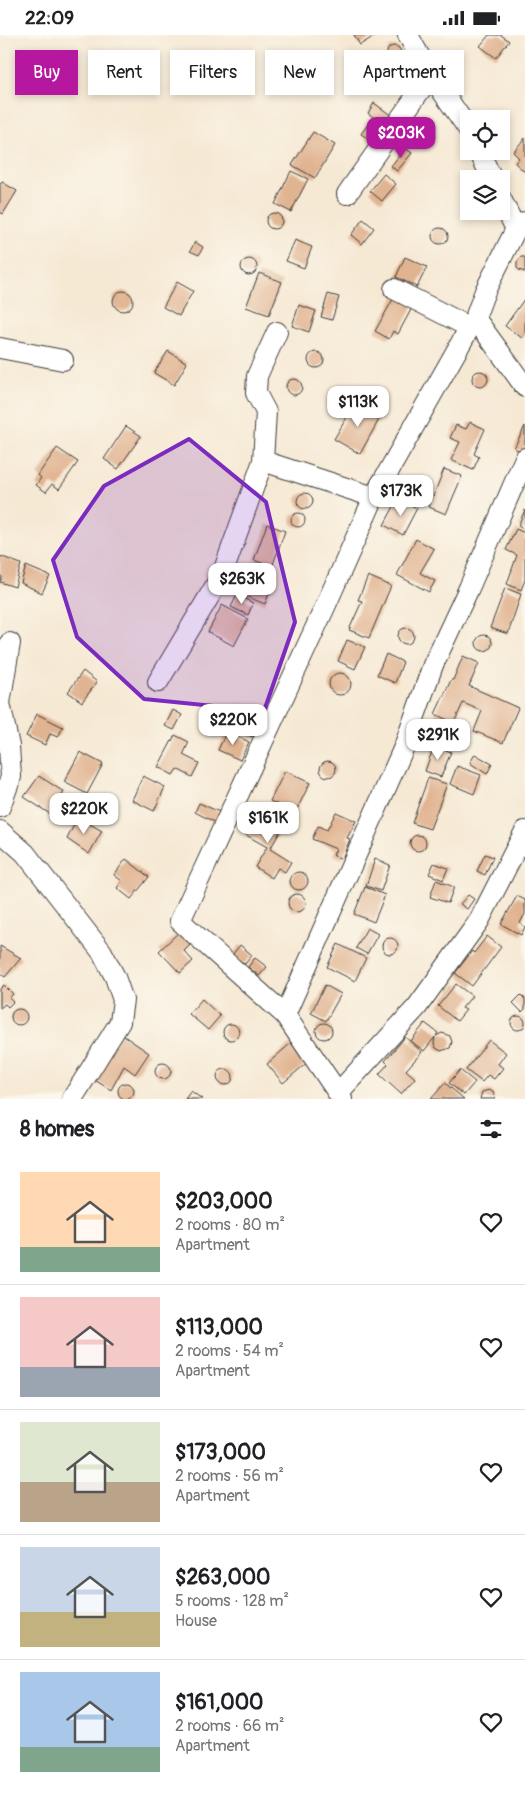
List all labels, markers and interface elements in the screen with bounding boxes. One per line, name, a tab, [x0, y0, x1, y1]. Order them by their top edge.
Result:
text: 22:09	[25, 6, 74, 30]
chip: Buy	[15, 50, 78, 95]
chip: Rent	[88, 50, 160, 95]
chip: Filters	[170, 50, 255, 95]
chip: New	[265, 50, 334, 95]
chip: Apartment	[344, 50, 464, 95]
map controls	[460, 110, 510, 220]
button: locate	[460, 110, 510, 160]
pin: $203K	[366, 117, 436, 159]
text: $203K	[377, 123, 425, 143]
button: layers	[460, 170, 510, 220]
pin: $113K	[323, 385, 393, 428]
text: $113K	[338, 392, 378, 412]
pin: $173K	[366, 475, 436, 517]
text: $173K	[380, 481, 422, 501]
pin: $263K	[207, 563, 277, 605]
text: $263K	[219, 569, 265, 589]
pin: $220K	[198, 703, 268, 746]
text: $220K	[209, 710, 257, 730]
pin: $291K	[403, 719, 473, 761]
text: $291K	[417, 725, 459, 745]
pin: $220K	[49, 793, 119, 835]
text: $220K	[60, 799, 108, 819]
pin: $161K	[233, 801, 303, 844]
text: $161K	[248, 808, 288, 828]
icon: filters	[477, 1115, 505, 1143]
text: 8 homes	[20, 1116, 94, 1143]
text: $203,000	[175, 1188, 273, 1215]
icon: home	[60, 1192, 120, 1252]
icon: heart	[477, 1208, 505, 1236]
text: 2 rooms · 80 m²	[175, 1215, 285, 1235]
text: Apartment	[175, 1235, 250, 1255]
text: $113,000	[175, 1314, 263, 1341]
icon: home	[60, 1317, 120, 1377]
icon: heart	[477, 1333, 505, 1361]
text: 2 rooms · 54 m²	[175, 1341, 284, 1361]
text: Apartment	[175, 1361, 250, 1381]
text: $173,000	[175, 1439, 266, 1466]
icon: home	[60, 1442, 120, 1502]
icon: heart	[477, 1458, 505, 1486]
text: 2 rooms · 56 m²	[175, 1466, 284, 1486]
text: Apartment	[175, 1486, 250, 1506]
text: $263,000	[175, 1564, 270, 1591]
icon: home	[60, 1567, 120, 1627]
icon: heart	[477, 1583, 505, 1611]
text: 5 rooms · 128 m²	[175, 1591, 289, 1611]
text: House	[175, 1611, 217, 1631]
text: $161,000	[175, 1689, 263, 1716]
icon: home	[60, 1692, 120, 1752]
icon: heart	[477, 1708, 505, 1736]
text: 2 rooms · 66 m²	[175, 1716, 285, 1736]
text: Apartment	[175, 1736, 250, 1756]

